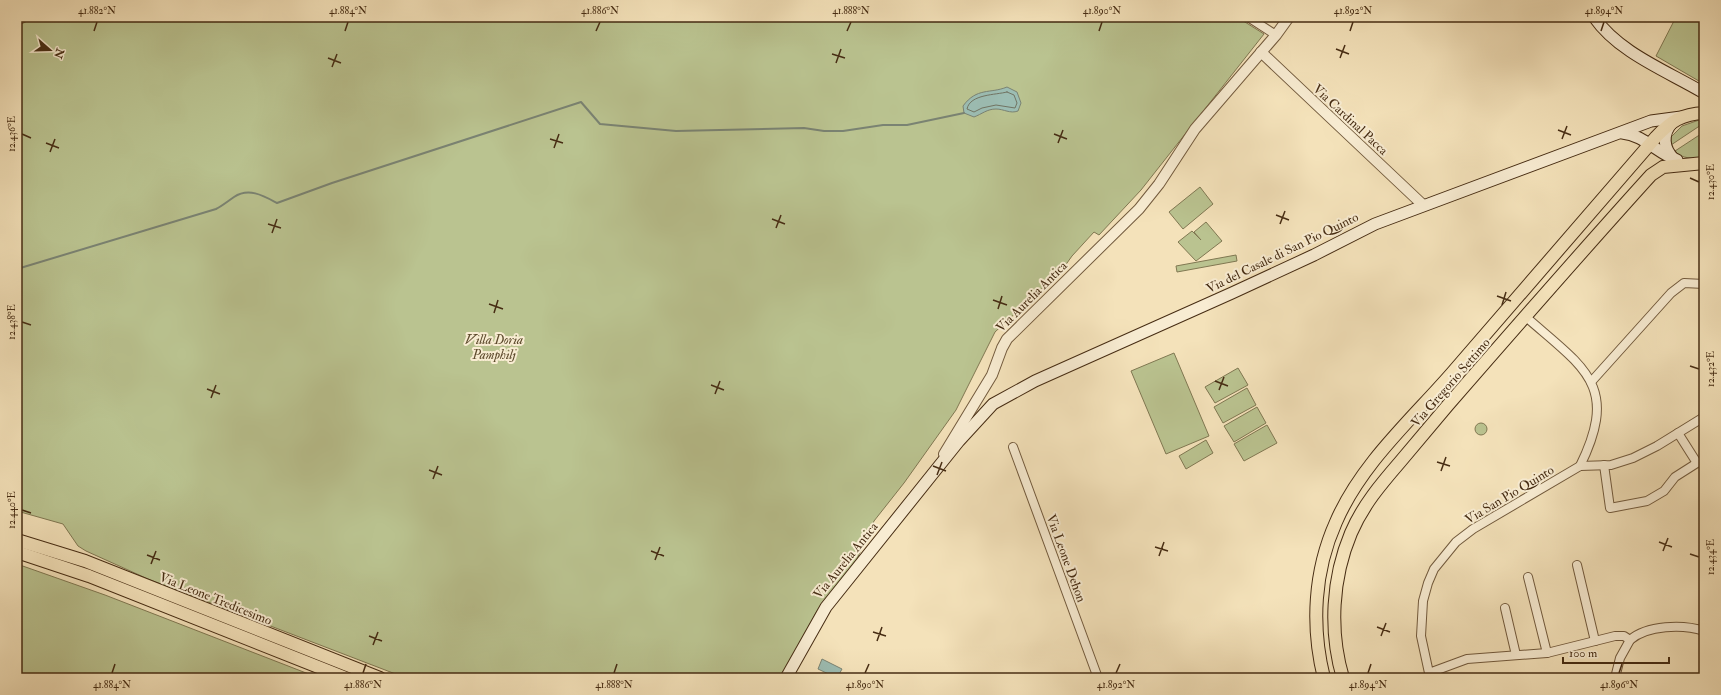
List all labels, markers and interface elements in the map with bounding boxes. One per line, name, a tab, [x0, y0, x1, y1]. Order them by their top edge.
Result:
text: 41.882°N	[78, 5, 116, 17]
text: 41.884°N	[329, 5, 367, 17]
text: 41.886°N	[581, 5, 619, 17]
text: 41.888°N	[832, 5, 870, 17]
text: 41.890°N	[1083, 5, 1121, 17]
text: 41.892°N	[1334, 5, 1372, 17]
text: 41.894°N	[1585, 5, 1623, 17]
north arrow	[30, 30, 70, 70]
text: N	[51, 45, 67, 61]
street label: Via Cardinal Pacca	[1310, 81, 1392, 159]
text: 12.436°E	[6, 116, 18, 152]
text: 12.430°E	[1705, 164, 1717, 200]
street label: Via del Casale di San Pio Quinto	[1204, 209, 1361, 297]
street label: Via Aurelia Antica	[993, 257, 1071, 336]
text: 12.438°E	[6, 304, 18, 340]
park label: Villa Doria Pamphilj	[465, 332, 523, 363]
street label: Via Gregorio Settimo	[1408, 335, 1494, 430]
text: 12.432°E	[1705, 351, 1717, 387]
street label: Via San Pio Quinto	[1462, 462, 1557, 528]
text: 12.440°E	[6, 491, 18, 529]
street label: Via Leone Dehon	[1043, 512, 1089, 605]
street label: Via Aurelia Antica	[810, 519, 882, 602]
text: 12.434°E	[1705, 539, 1717, 575]
street label: Via Leone Tredicesimo	[157, 569, 274, 629]
scale bar	[1563, 639, 1669, 665]
text: 100 m	[1569, 646, 1598, 661]
text: 41.884°N	[93, 679, 131, 691]
text: 41.886°N	[344, 679, 382, 691]
text: 41.888°N	[595, 679, 633, 691]
text: 41.890°N	[846, 679, 884, 691]
text: 41.892°N	[1097, 679, 1135, 691]
text: 41.894°N	[1349, 679, 1387, 691]
text: 41.896°N	[1600, 679, 1638, 691]

